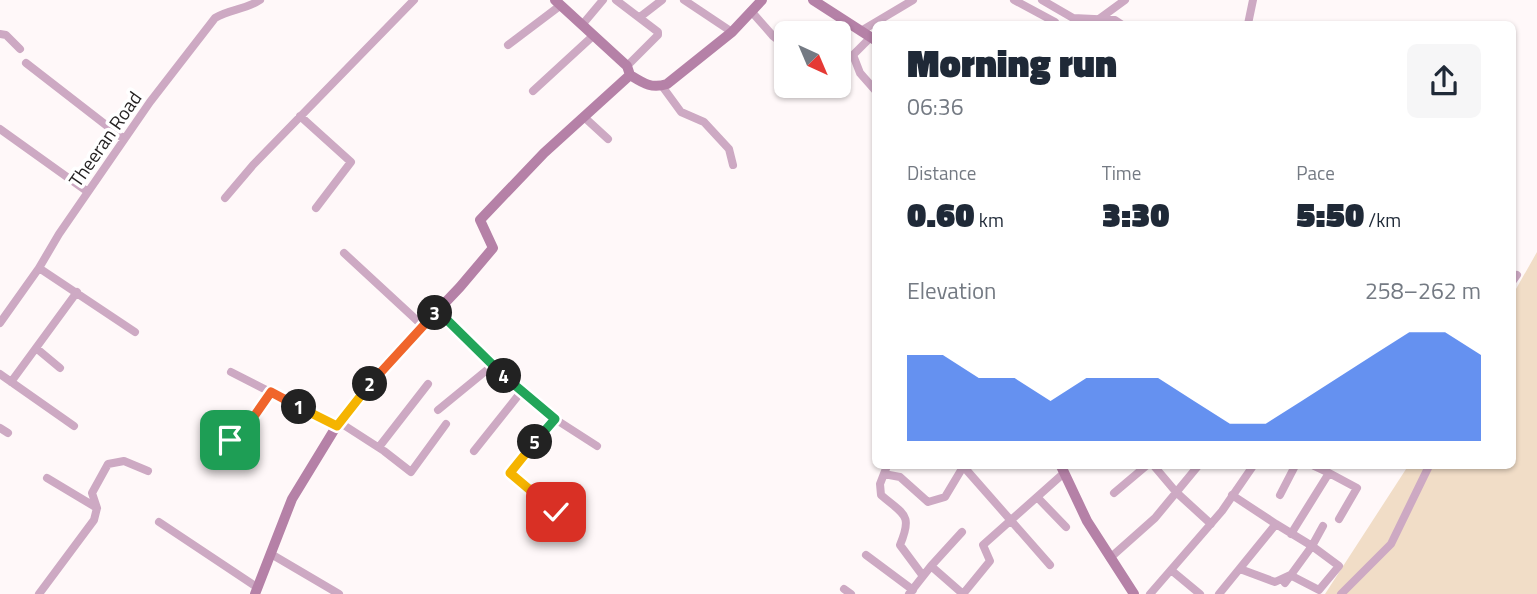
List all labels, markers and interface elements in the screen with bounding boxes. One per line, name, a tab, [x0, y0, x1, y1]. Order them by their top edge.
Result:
north arrow	[774, 21, 850, 98]
map controls	[774, 21, 851, 98]
text: Morning run	[907, 34, 1117, 92]
button: share	[1407, 44, 1481, 118]
street label: Theeran Road	[61, 85, 148, 192]
text: 06:36	[907, 89, 964, 124]
text: Distance	[907, 158, 976, 187]
text: Time	[1102, 158, 1141, 187]
text: Pace	[1296, 158, 1335, 187]
text: 0.60	[907, 187, 975, 241]
text: 3:30	[1102, 187, 1170, 241]
text: 5:50	[1296, 187, 1364, 241]
text: km	[975, 205, 1004, 234]
text: /km	[1364, 205, 1401, 234]
text: Elevation	[907, 273, 996, 308]
text: 258–262 m	[1365, 273, 1481, 308]
pin: 3	[418, 296, 452, 330]
text: 3	[429, 298, 440, 327]
pin: 4	[486, 358, 522, 394]
text: 4	[498, 361, 509, 390]
pin: 2	[352, 366, 388, 402]
text: 2	[364, 369, 375, 398]
pin: 1	[282, 390, 316, 424]
text: 1	[293, 392, 304, 421]
pin	[200, 410, 260, 470]
icon: arrive	[211, 421, 249, 459]
pin: 5	[518, 424, 552, 460]
text: 5	[529, 427, 540, 456]
pin	[526, 482, 586, 542]
icon: check	[537, 493, 575, 531]

